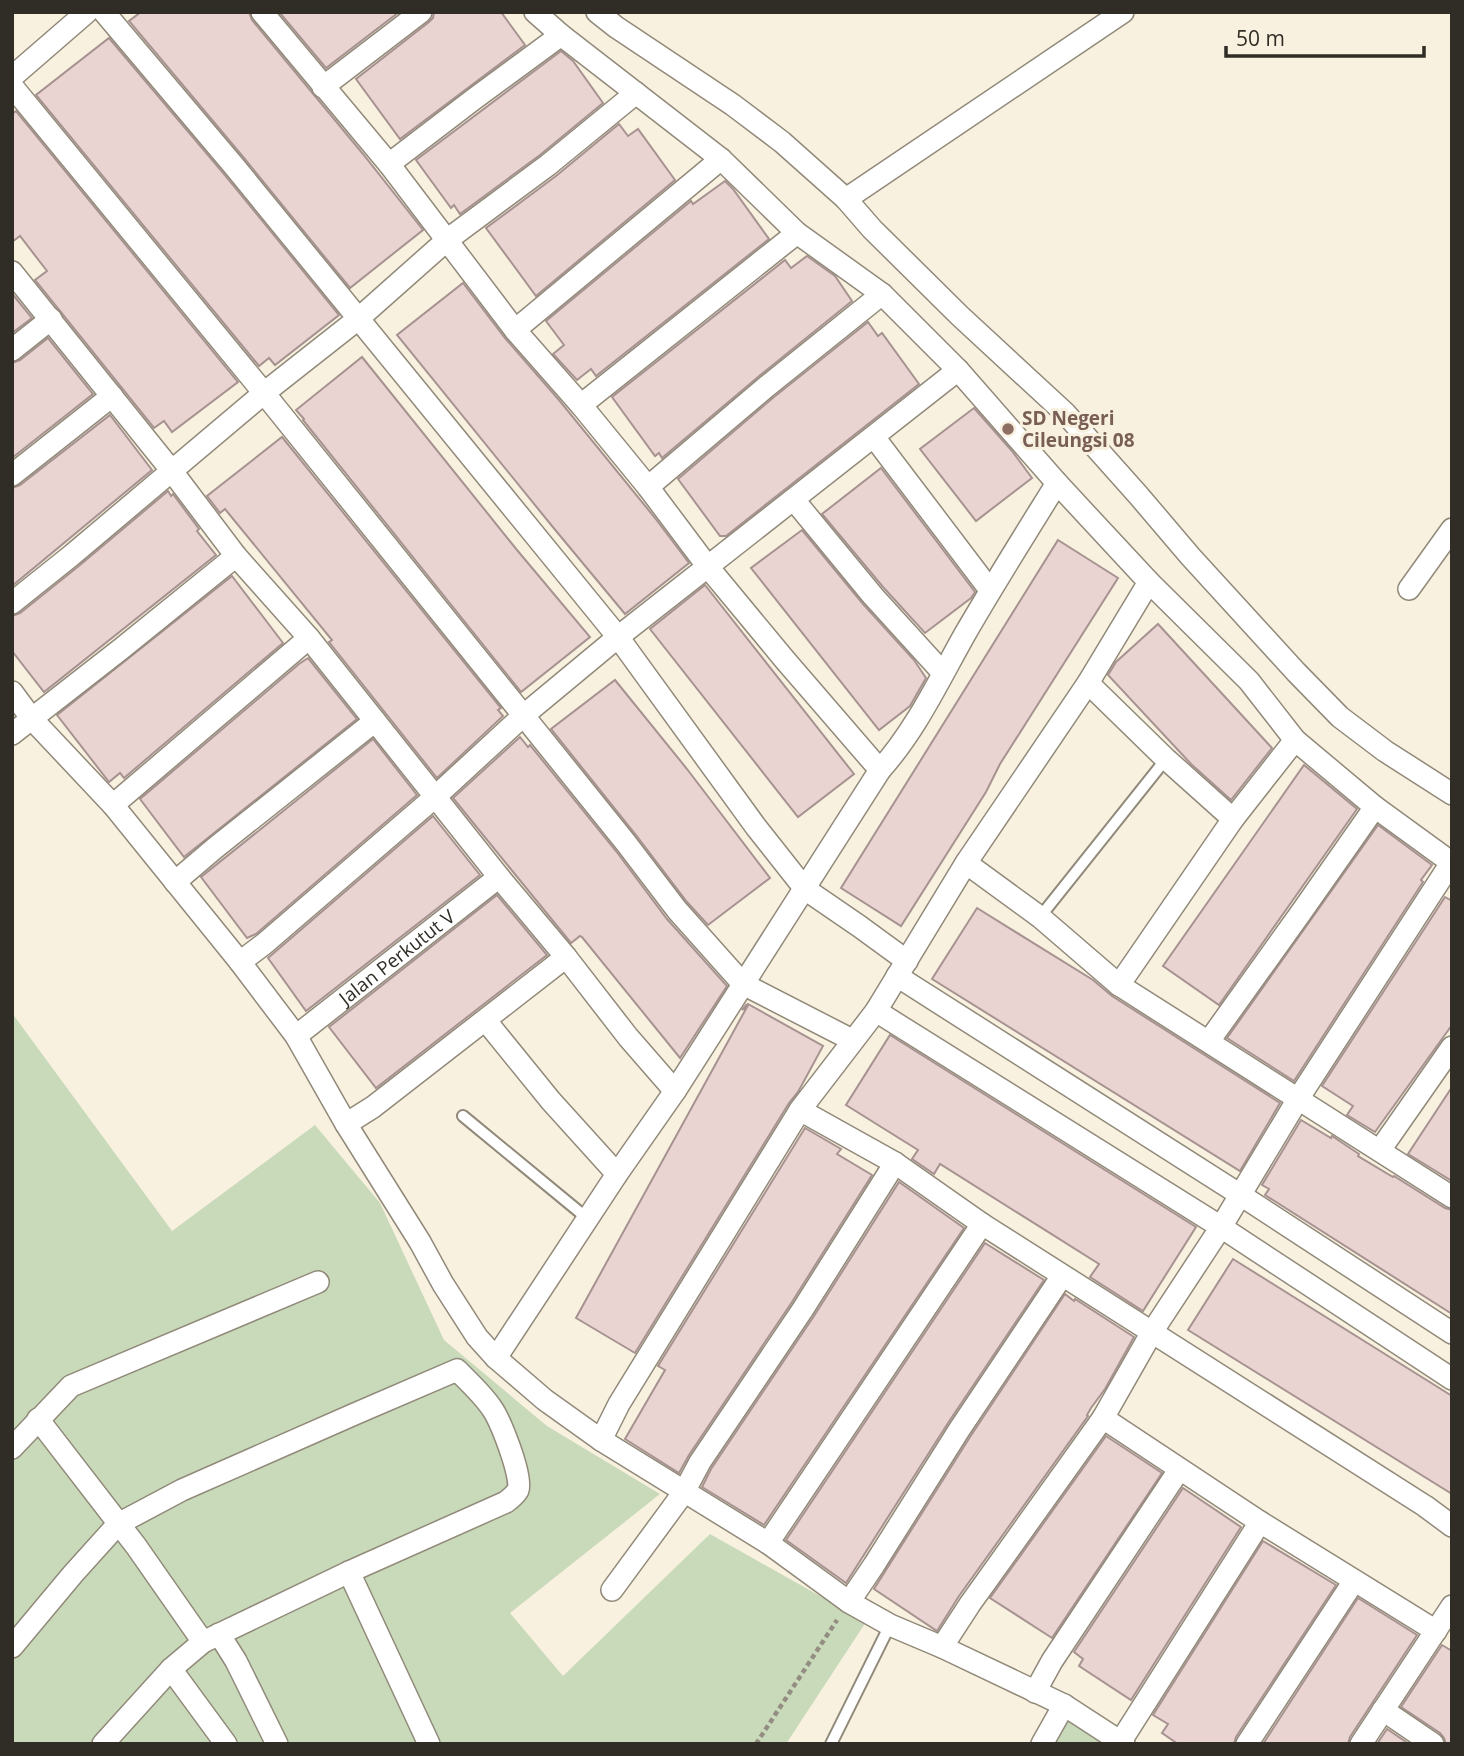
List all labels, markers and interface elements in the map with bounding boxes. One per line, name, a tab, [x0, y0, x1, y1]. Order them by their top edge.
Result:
scale bar	[1226, 14, 1424, 58]
text: 50 m	[1236, 24, 1285, 52]
place label: SD Negeri Cileungsi 08	[1022, 405, 1135, 453]
marker: SD Negeri Cileungsi 08	[1000, 421, 1016, 437]
street label: Jalan Perkutut V	[332, 903, 461, 1012]

